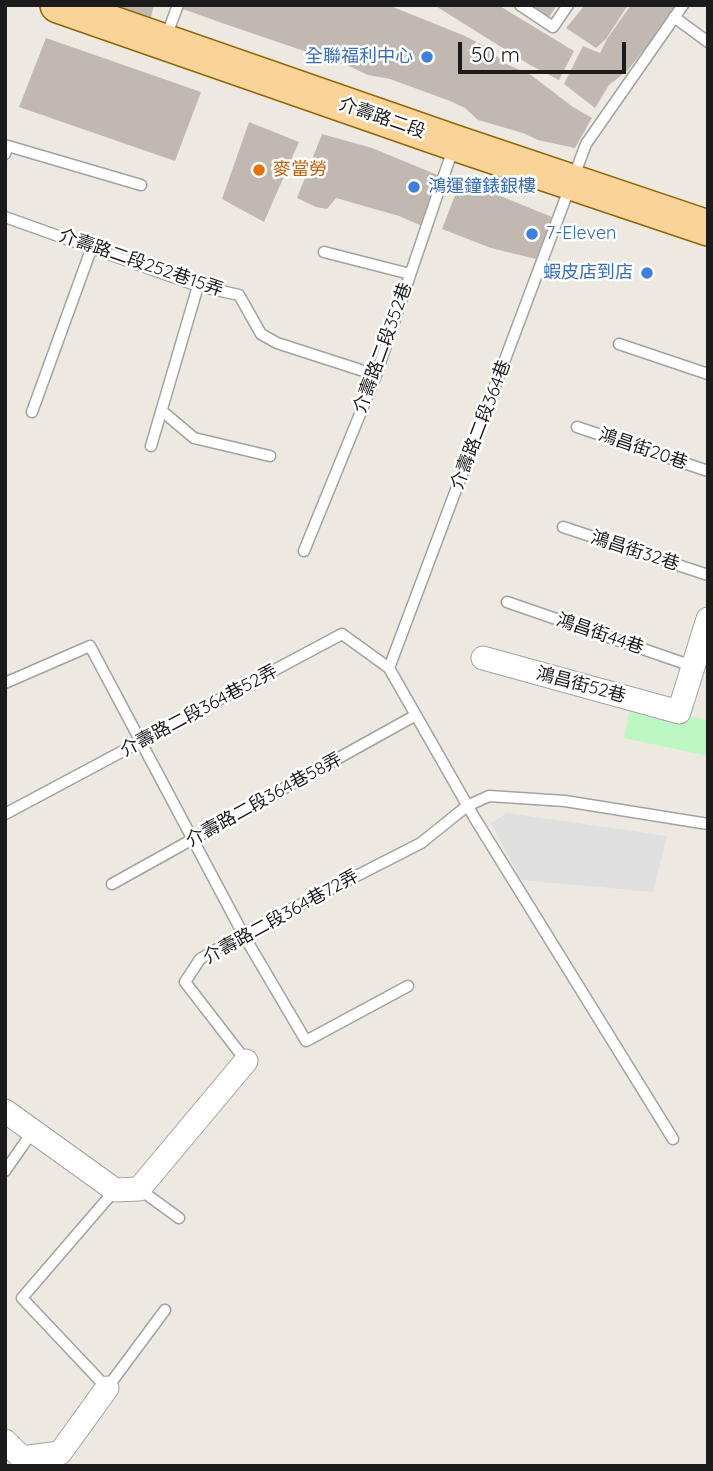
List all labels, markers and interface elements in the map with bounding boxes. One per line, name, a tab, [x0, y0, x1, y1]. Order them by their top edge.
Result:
scale bar	[461, 28, 629, 72]
text: 50 m	[471, 41, 520, 67]
place label: 全聯福利中心	[305, 46, 413, 68]
marker: 全聯福利中心	[419, 49, 435, 65]
street label: 介壽路二段	[336, 93, 428, 143]
place label: 麥當勞	[273, 159, 327, 181]
marker: 麥當勞	[251, 162, 267, 178]
place label: 鴻運鐘錶銀樓	[428, 176, 536, 198]
marker: 鴻運鐘錶銀樓	[406, 179, 422, 195]
place label: 7-Eleven	[546, 223, 617, 245]
street label: 介壽路二段252巷15弄	[56, 225, 226, 301]
marker: 7-Eleven	[524, 226, 540, 242]
place label: 蝦皮店到店	[543, 262, 633, 284]
marker: 蝦皮店到店	[639, 265, 655, 281]
street label: 介壽路二段352巷	[349, 280, 417, 416]
street label: 介壽路二段364巷	[446, 357, 516, 493]
street label: 鴻昌街20巷	[596, 424, 690, 474]
street label: 鴻昌街32巷	[588, 527, 682, 575]
street label: 鴻昌街44巷	[553, 609, 647, 659]
street label: 介壽路二段364巷52弄	[117, 660, 281, 762]
street label: 鴻昌街52巷	[534, 663, 628, 707]
street label: 介壽路二段364巷58弄	[182, 748, 346, 852]
street label: 介壽路二段364巷72弄	[200, 865, 362, 969]

